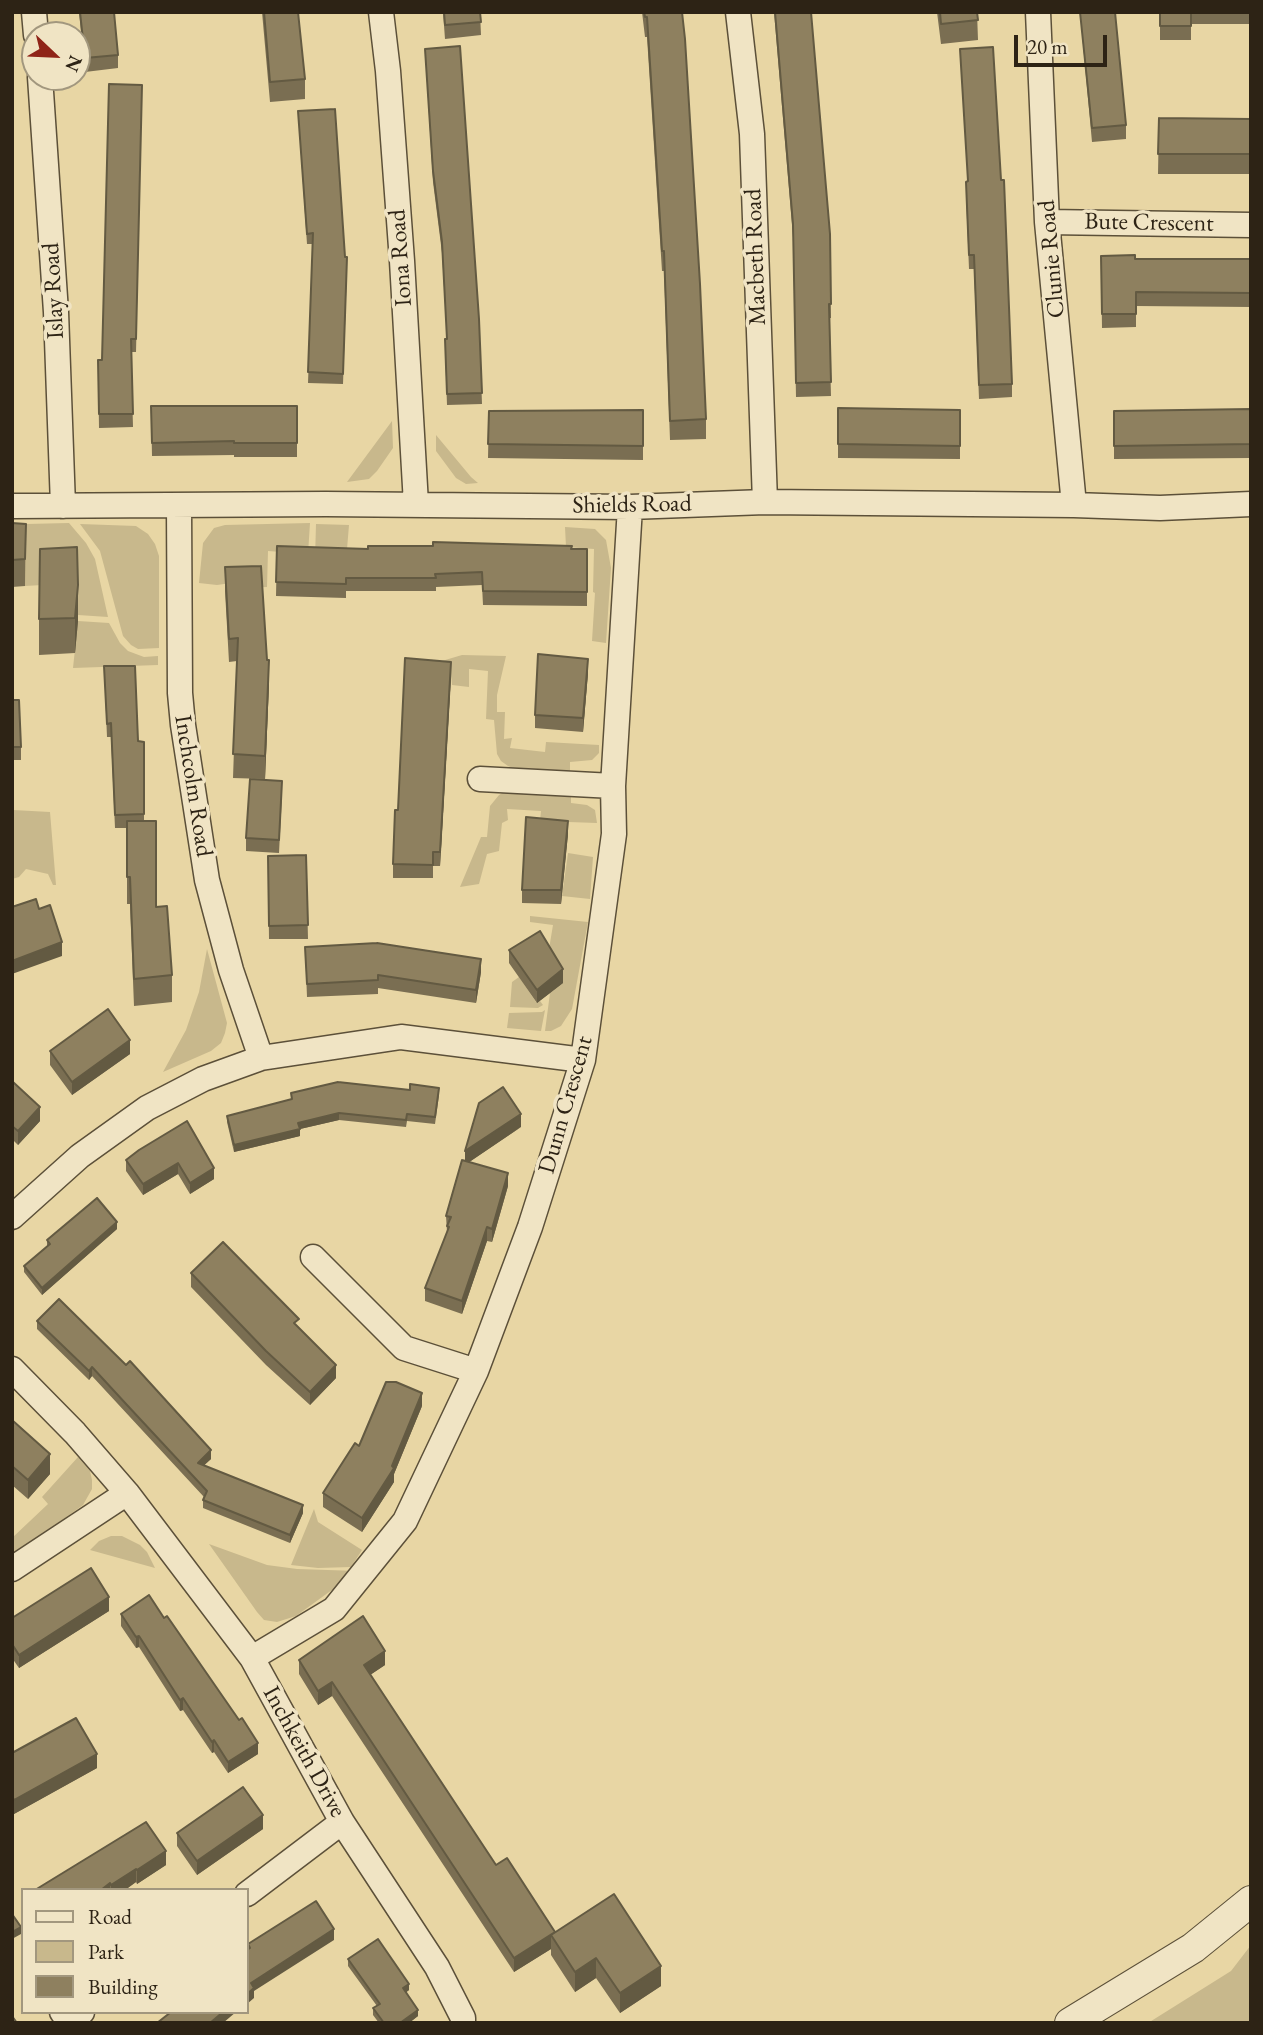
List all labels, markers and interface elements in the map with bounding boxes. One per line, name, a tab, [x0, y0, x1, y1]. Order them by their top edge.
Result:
north arrow	[21, 21, 91, 91]
scale bar	[1018, 21, 1111, 65]
text: 20 m	[1027, 33, 1068, 60]
text: N	[59, 52, 88, 76]
street label: Macbeth Road	[739, 188, 773, 326]
street label: Clunie Road	[1032, 199, 1072, 319]
street label: Bute Crescent	[1084, 207, 1214, 239]
street label: Iona Road	[383, 208, 419, 308]
street label: Islay Road	[37, 242, 71, 340]
street label: Shields Road	[572, 490, 692, 520]
street label: Inchcolm Road	[168, 713, 218, 859]
street label: Dunn Crescent	[533, 1033, 599, 1177]
street label: Inchkeith Drive	[256, 1681, 352, 1823]
legend	[21, 1888, 248, 2014]
text: Road	[88, 1903, 132, 1930]
text: Park	[88, 1938, 124, 1965]
text: Building	[88, 1973, 158, 2000]

